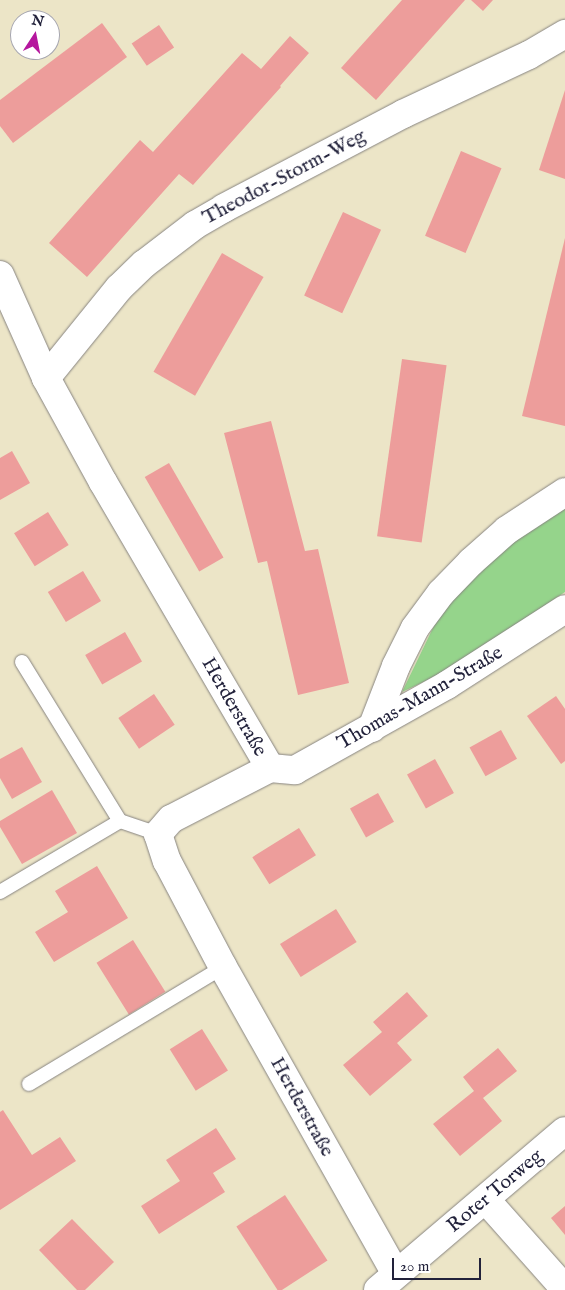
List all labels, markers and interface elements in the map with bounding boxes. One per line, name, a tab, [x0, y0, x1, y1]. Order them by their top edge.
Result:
north arrow	[10, 10, 60, 60]
text: N	[30, 11, 45, 31]
street label: Theodor-Storm-Weg	[198, 124, 370, 230]
street label: Thomas-Mann-Straße	[333, 641, 507, 755]
street label: Herderstraße	[196, 653, 272, 761]
street label: Herderstraße	[265, 1053, 339, 1161]
street label: Roter Torweg	[442, 1144, 548, 1238]
scale bar	[395, 1248, 484, 1280]
text: 20 m	[400, 1257, 429, 1276]

